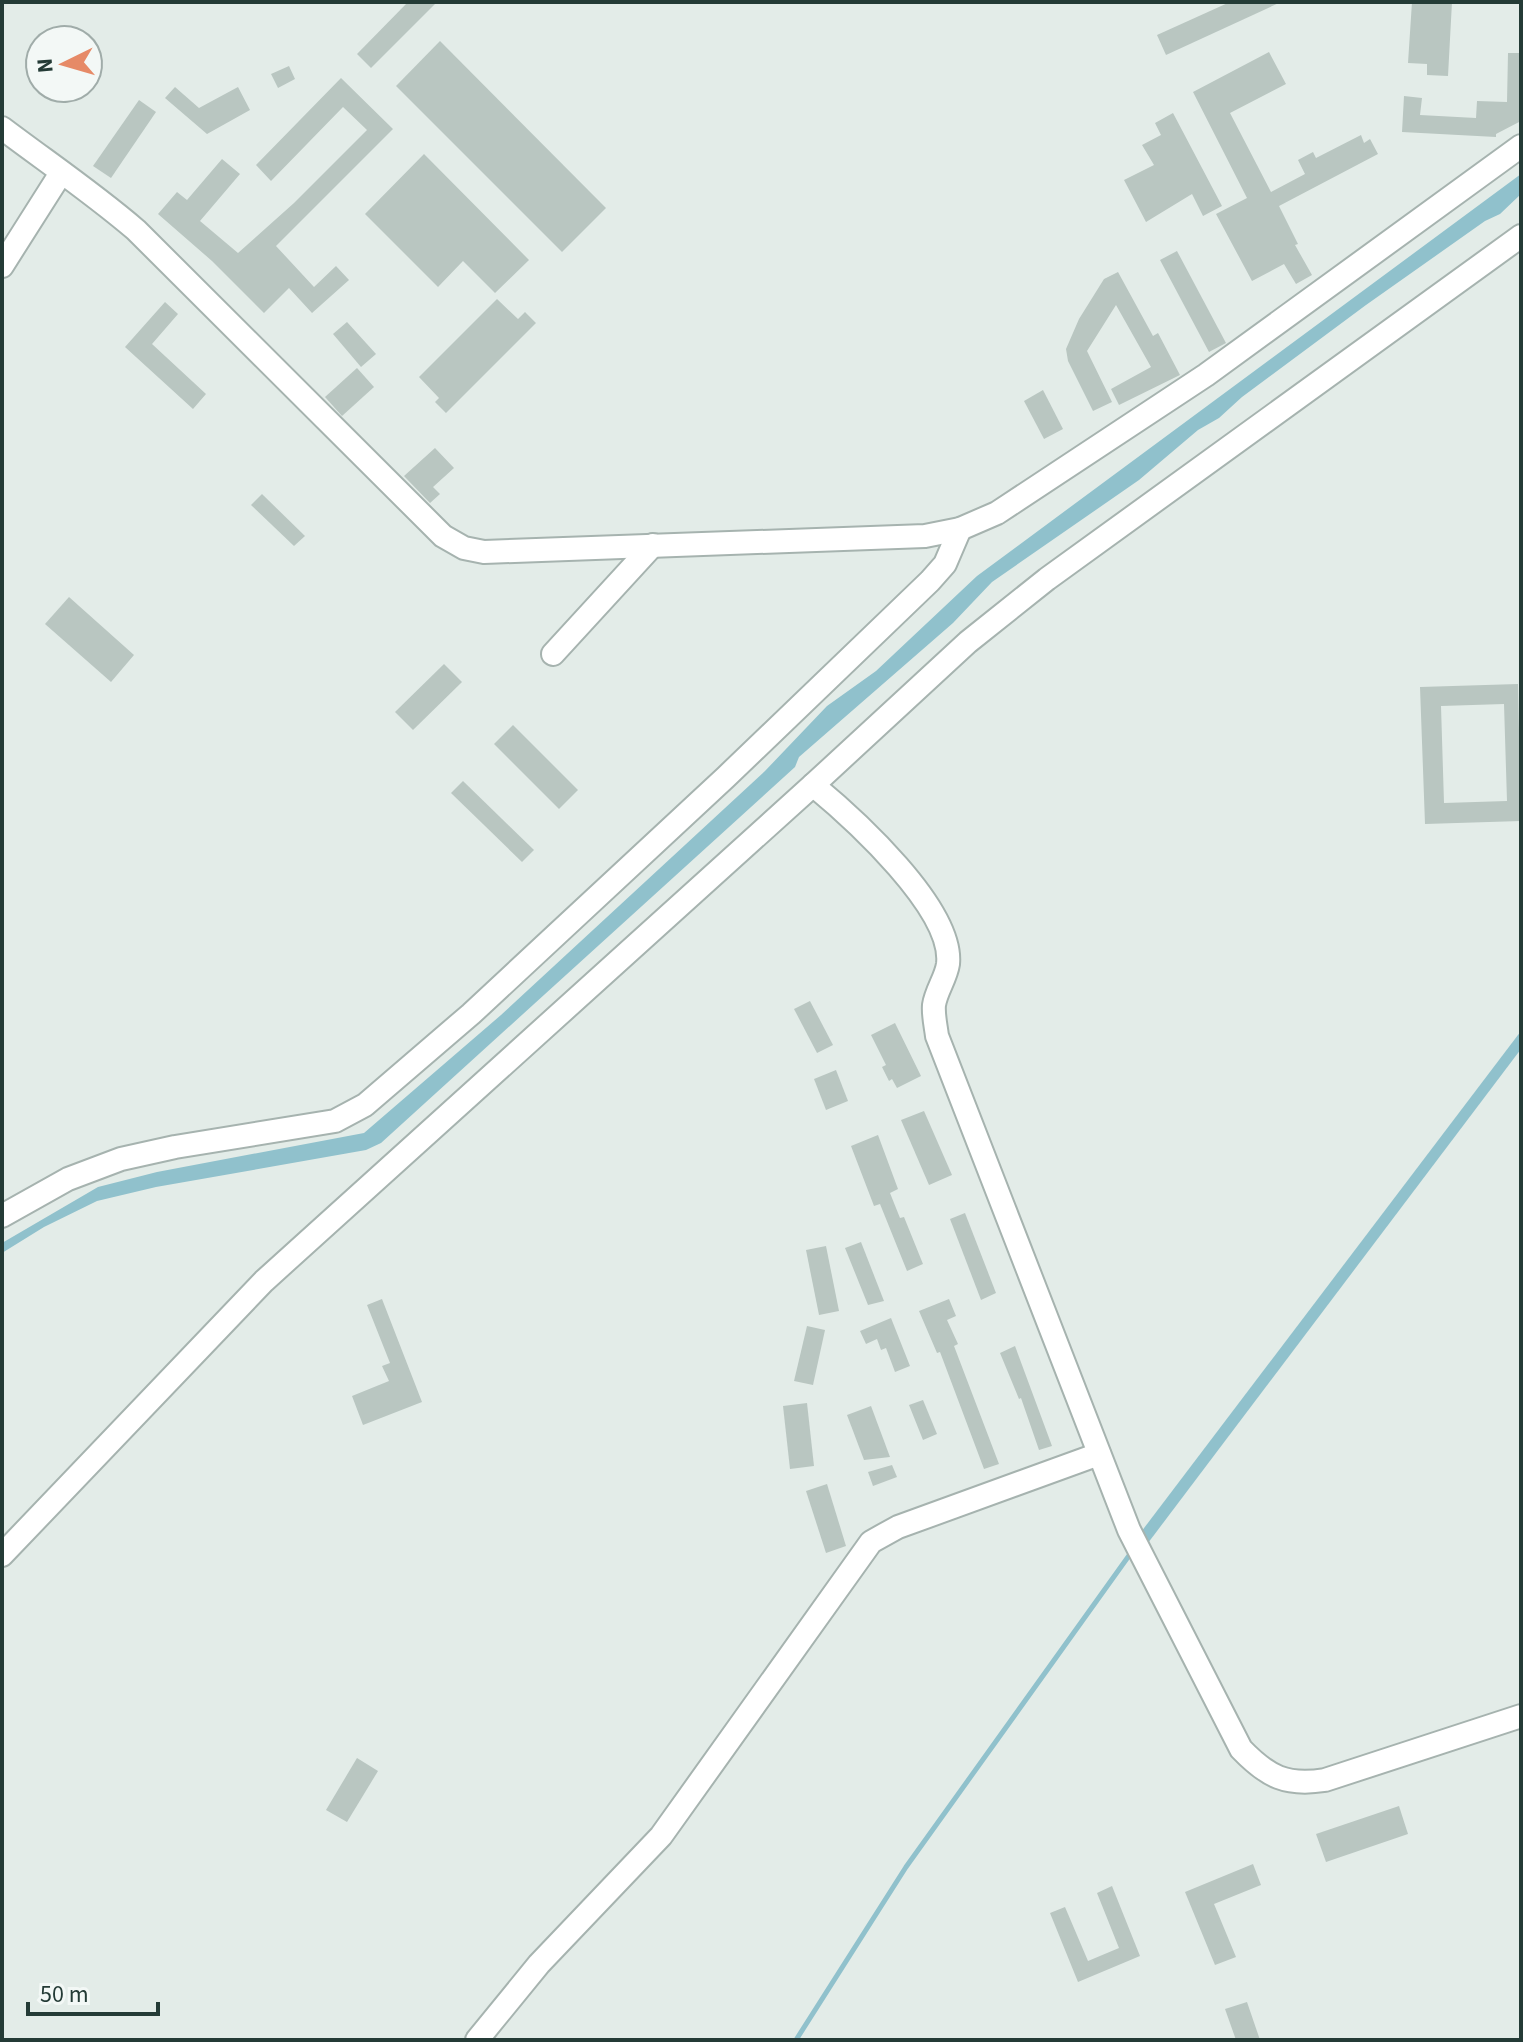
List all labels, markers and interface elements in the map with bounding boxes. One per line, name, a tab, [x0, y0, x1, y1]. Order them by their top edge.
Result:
north arrow	[24, 24, 104, 104]
text: N	[28, 57, 62, 74]
scale bar	[28, 1966, 158, 2016]
text: 50 m	[40, 1977, 89, 2012]

